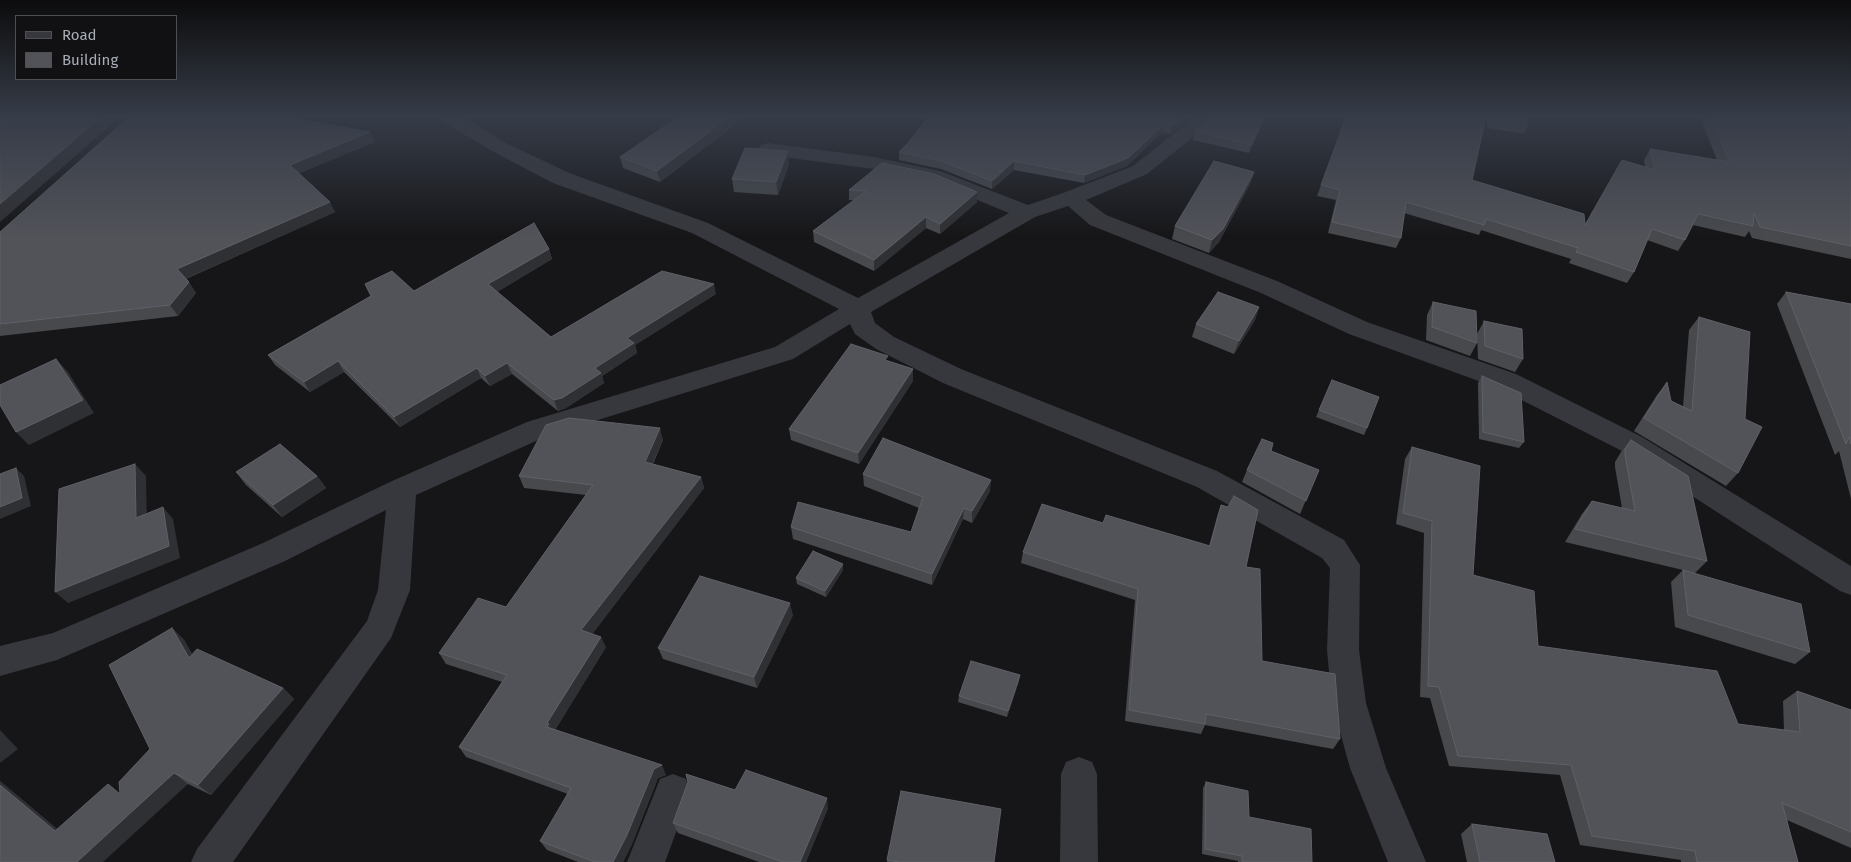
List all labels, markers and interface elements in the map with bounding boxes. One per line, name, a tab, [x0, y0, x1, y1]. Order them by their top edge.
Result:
legend	[15, 15, 178, 80]
text: Road	[62, 26, 97, 44]
text: Building	[62, 51, 118, 69]

